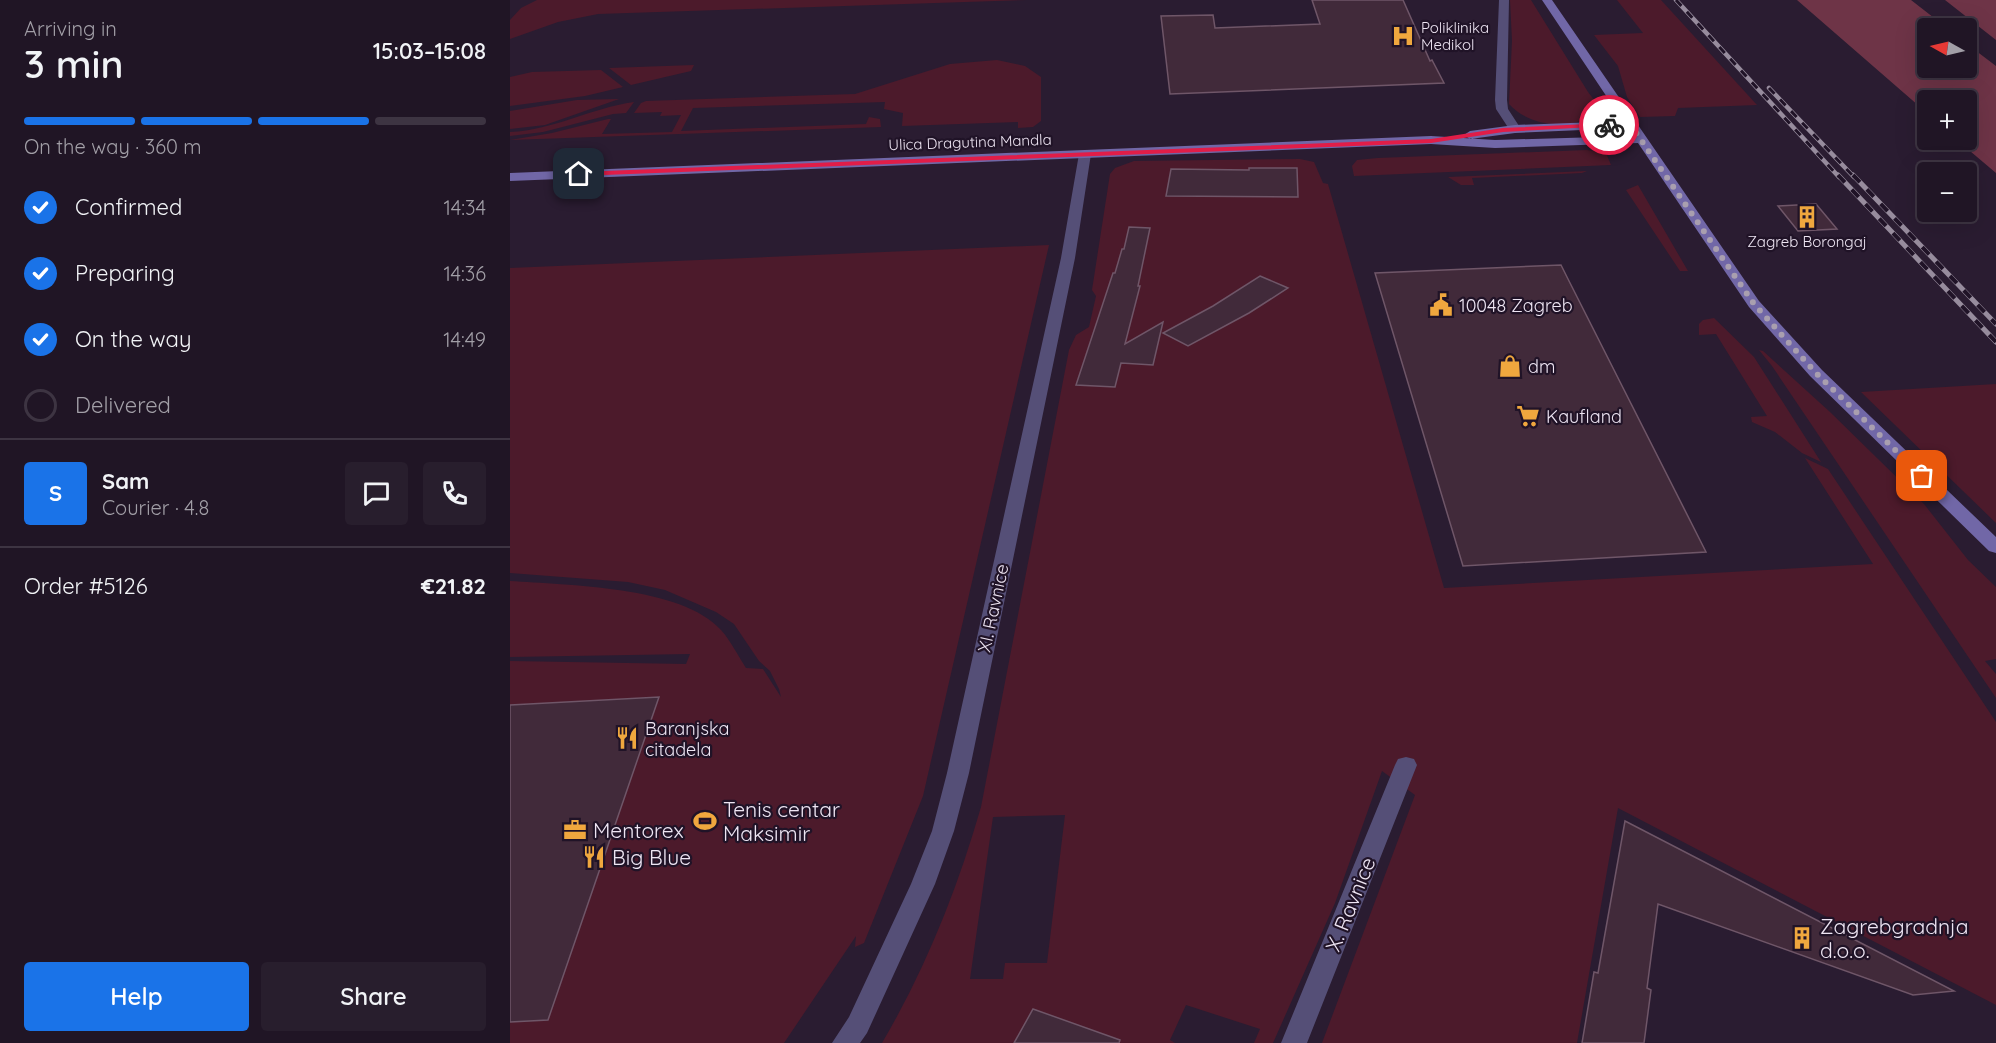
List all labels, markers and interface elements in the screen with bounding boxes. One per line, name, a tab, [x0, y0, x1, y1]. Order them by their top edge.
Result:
text: Arriving in	[24, 16, 117, 41]
place label: Poliklinika Medikol	[1421, 18, 1489, 54]
north arrow	[1917, 18, 1977, 78]
map controls	[1917, 18, 1977, 222]
hospital icon: Poliklinika Medikol	[1390, 23, 1416, 49]
text: 15:03–15:08	[373, 37, 486, 65]
text: 3 min	[24, 39, 123, 88]
button: +	[1917, 90, 1977, 150]
courier	[1579, 95, 1639, 155]
icon: bike	[1593, 109, 1626, 142]
street label: Ulica Dragutina Mandla	[888, 130, 1052, 154]
text: On the way · 360 m	[24, 134, 202, 159]
pin	[553, 148, 604, 199]
icon: home	[562, 157, 595, 190]
button: −	[1917, 162, 1977, 222]
icon: check	[24, 191, 57, 224]
text: Confirmed	[75, 193, 182, 221]
text: 14:34	[444, 195, 486, 220]
building icon: Zagreb Borongaj	[1794, 204, 1820, 230]
place label: Zagreb Borongaj	[1747, 232, 1867, 251]
icon: check	[24, 257, 57, 290]
text: Preparing	[75, 259, 175, 287]
text: 14:36	[443, 261, 486, 286]
public building icon: 10048 Zagreb	[1428, 292, 1454, 318]
place label: 10048 Zagreb	[1459, 294, 1573, 317]
icon: check	[24, 323, 57, 356]
text: On the way	[75, 325, 191, 353]
text: 14:49	[443, 327, 486, 352]
shop icon: dm	[1497, 353, 1523, 379]
place label: dm	[1528, 355, 1555, 378]
text: Delivered	[75, 391, 171, 419]
supermarket icon: Kaufland	[1515, 403, 1541, 429]
place label: Kaufland	[1546, 405, 1622, 428]
pin	[1896, 450, 1947, 501]
icon: bag	[1905, 459, 1938, 492]
button: chat	[345, 462, 408, 525]
button: phone	[423, 462, 486, 525]
text: Sam	[102, 467, 149, 495]
text: S	[49, 479, 62, 507]
text: Courier · 4.8	[102, 495, 209, 520]
street label: XI. Ravnice	[972, 562, 1014, 654]
text: Order #5126	[24, 572, 148, 600]
text: €21.82	[421, 572, 486, 600]
place label: Baranjska citadela	[645, 717, 729, 761]
restaurant icon: Baranjska citadela	[614, 725, 640, 751]
place label: Tenis centar Maksimir	[723, 796, 840, 846]
sports icon: Tenis centar Maksimir	[692, 808, 718, 834]
office icon: Mentorex	[562, 817, 588, 843]
place label: Mentorex	[593, 817, 684, 843]
restaurant icon: Big Blue	[581, 844, 607, 870]
place label: Big Blue	[612, 844, 691, 870]
street label: X. Ravnice	[1319, 853, 1381, 955]
place label: Zagrebgradnja d.o.o.	[1820, 913, 1969, 963]
building icon: Zagrebgradnja d.o.o.	[1789, 925, 1815, 951]
button: Help	[24, 962, 249, 1031]
button: Share	[261, 962, 486, 1031]

